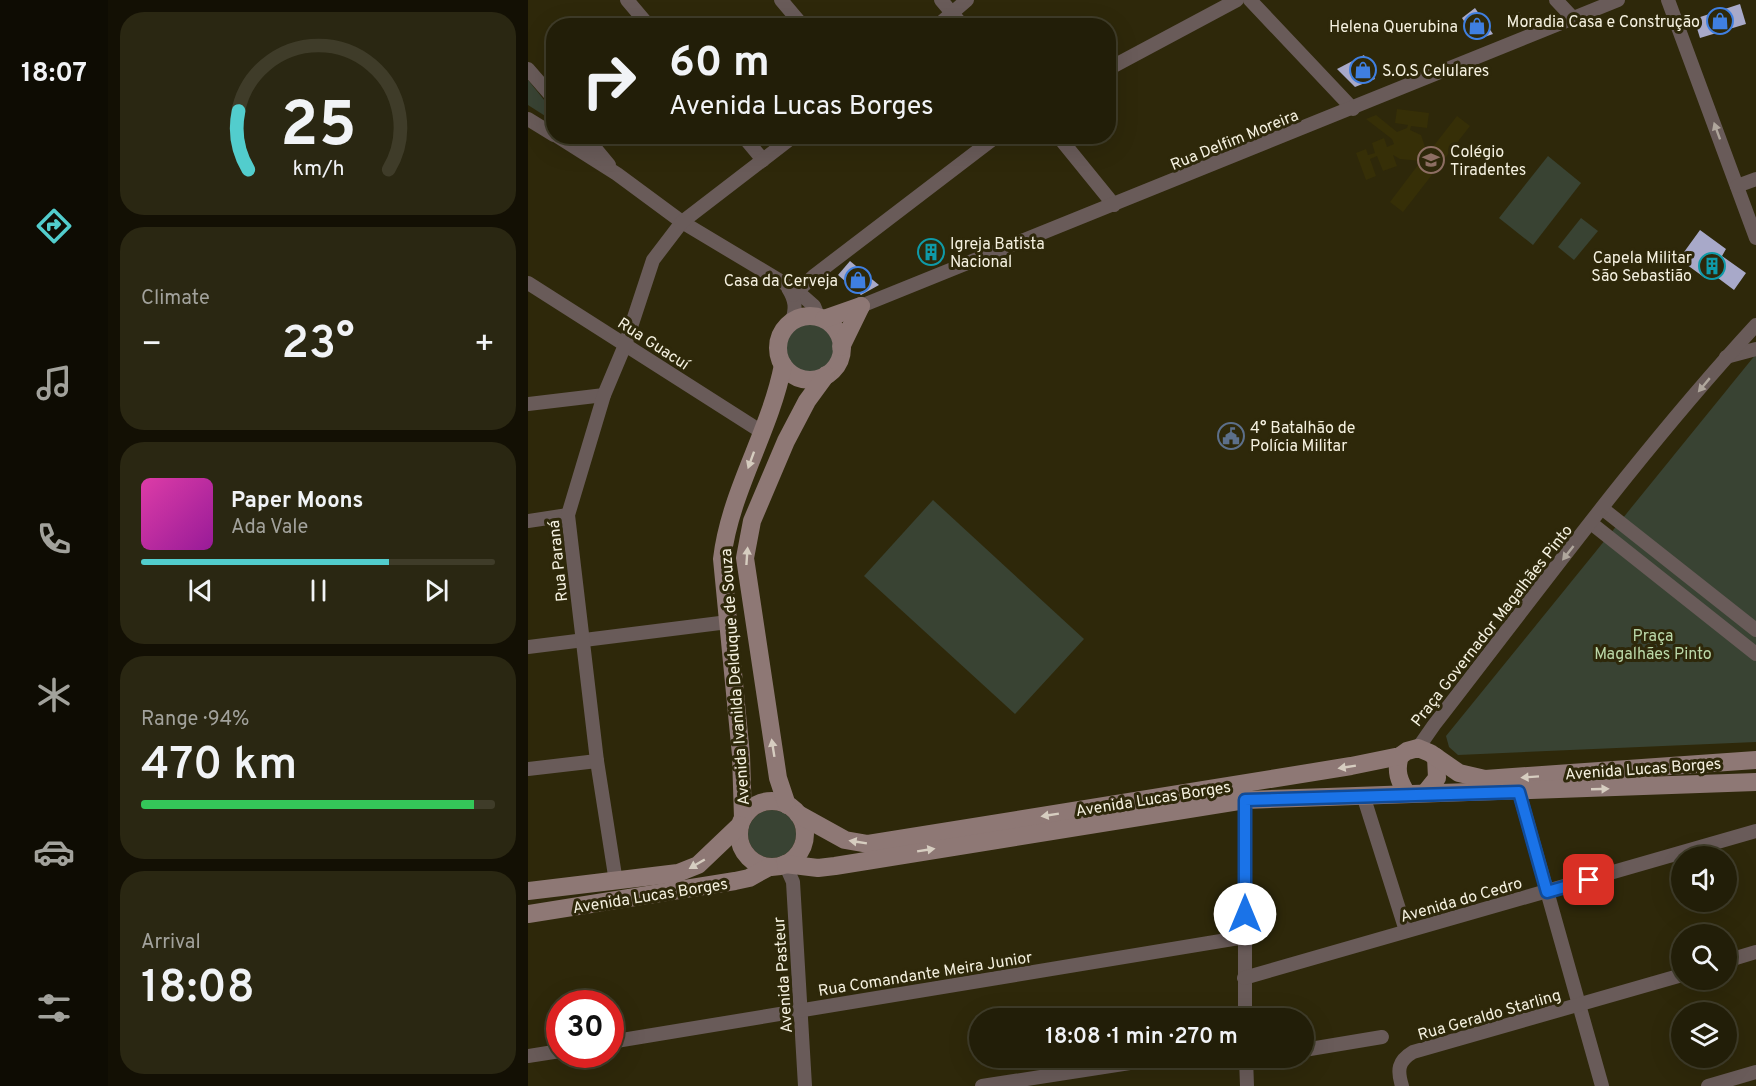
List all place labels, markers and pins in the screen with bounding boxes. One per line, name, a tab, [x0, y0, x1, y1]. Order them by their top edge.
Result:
shop icon: Moradia Casa e Construção	[1705, 6, 1735, 36]
shop icon: Helena Querubina	[1462, 11, 1492, 41]
place label: Moradia Casa e Construção	[1507, 13, 1700, 33]
place label: Helena Querubina	[1329, 18, 1458, 38]
shop icon: S.O.S Celulares	[1348, 55, 1378, 85]
place label: S.O.S Celulares	[1382, 62, 1489, 82]
place label: Colégio Tiradentes	[1450, 143, 1526, 181]
school or university icon: Colégio Tiradentes	[1416, 145, 1446, 175]
place label: Igreja Batista Nacional	[950, 235, 1045, 273]
building icon: Igreja Batista Nacional	[916, 237, 946, 267]
place label: Capela Militar São Sebastião	[1591, 249, 1692, 287]
building icon: Capela Militar São Sebastião	[1697, 251, 1727, 281]
shop icon: Casa da Cerveja	[843, 265, 873, 295]
place label: Casa da Cerveja	[724, 272, 838, 292]
place label: 4° Batalhão de Polícia Militar	[1250, 419, 1355, 457]
public building icon: 4° Batalhão de Polícia Militar	[1216, 421, 1246, 451]
pin	[1563, 854, 1614, 905]

